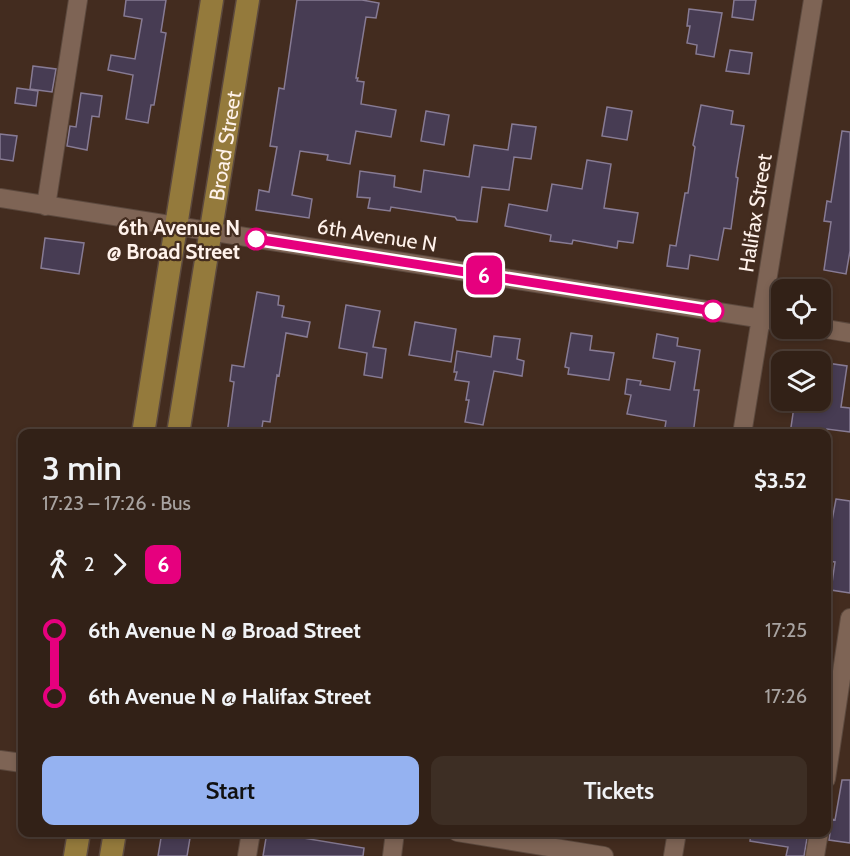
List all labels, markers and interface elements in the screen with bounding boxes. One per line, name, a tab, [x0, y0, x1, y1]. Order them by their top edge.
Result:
street label: Broad Street	[203, 89, 246, 202]
street label: Halifax Street	[733, 152, 777, 274]
street label: 6th Avenue N	[315, 213, 439, 257]
place label: 6th Avenue N @ Broad Street	[106, 215, 240, 264]
marker: 6th Avenue N @ Broad Street	[245, 228, 267, 250]
line badge: 6	[464, 256, 504, 294]
text: 6	[478, 263, 490, 288]
map controls	[771, 279, 831, 411]
button: locate	[771, 279, 831, 339]
unlabelled marker	[702, 300, 724, 322]
button: layers	[771, 351, 831, 411]
text: 3 min	[42, 448, 122, 488]
text: $3.52	[754, 467, 807, 494]
text: 17:23 – 17:26 · Bus	[42, 491, 191, 515]
icon: walk	[42, 548, 75, 581]
icon: forward	[103, 548, 136, 581]
text: 2	[84, 552, 94, 576]
text: 6	[157, 552, 169, 577]
text: 6th Avenue N @ Broad Street	[88, 617, 361, 644]
text: 17:25	[765, 618, 807, 642]
text: 6th Avenue N @ Halifax Street	[88, 683, 371, 710]
text: 17:26	[764, 684, 807, 708]
button: Start	[42, 756, 419, 825]
button: Tickets	[431, 756, 807, 825]

